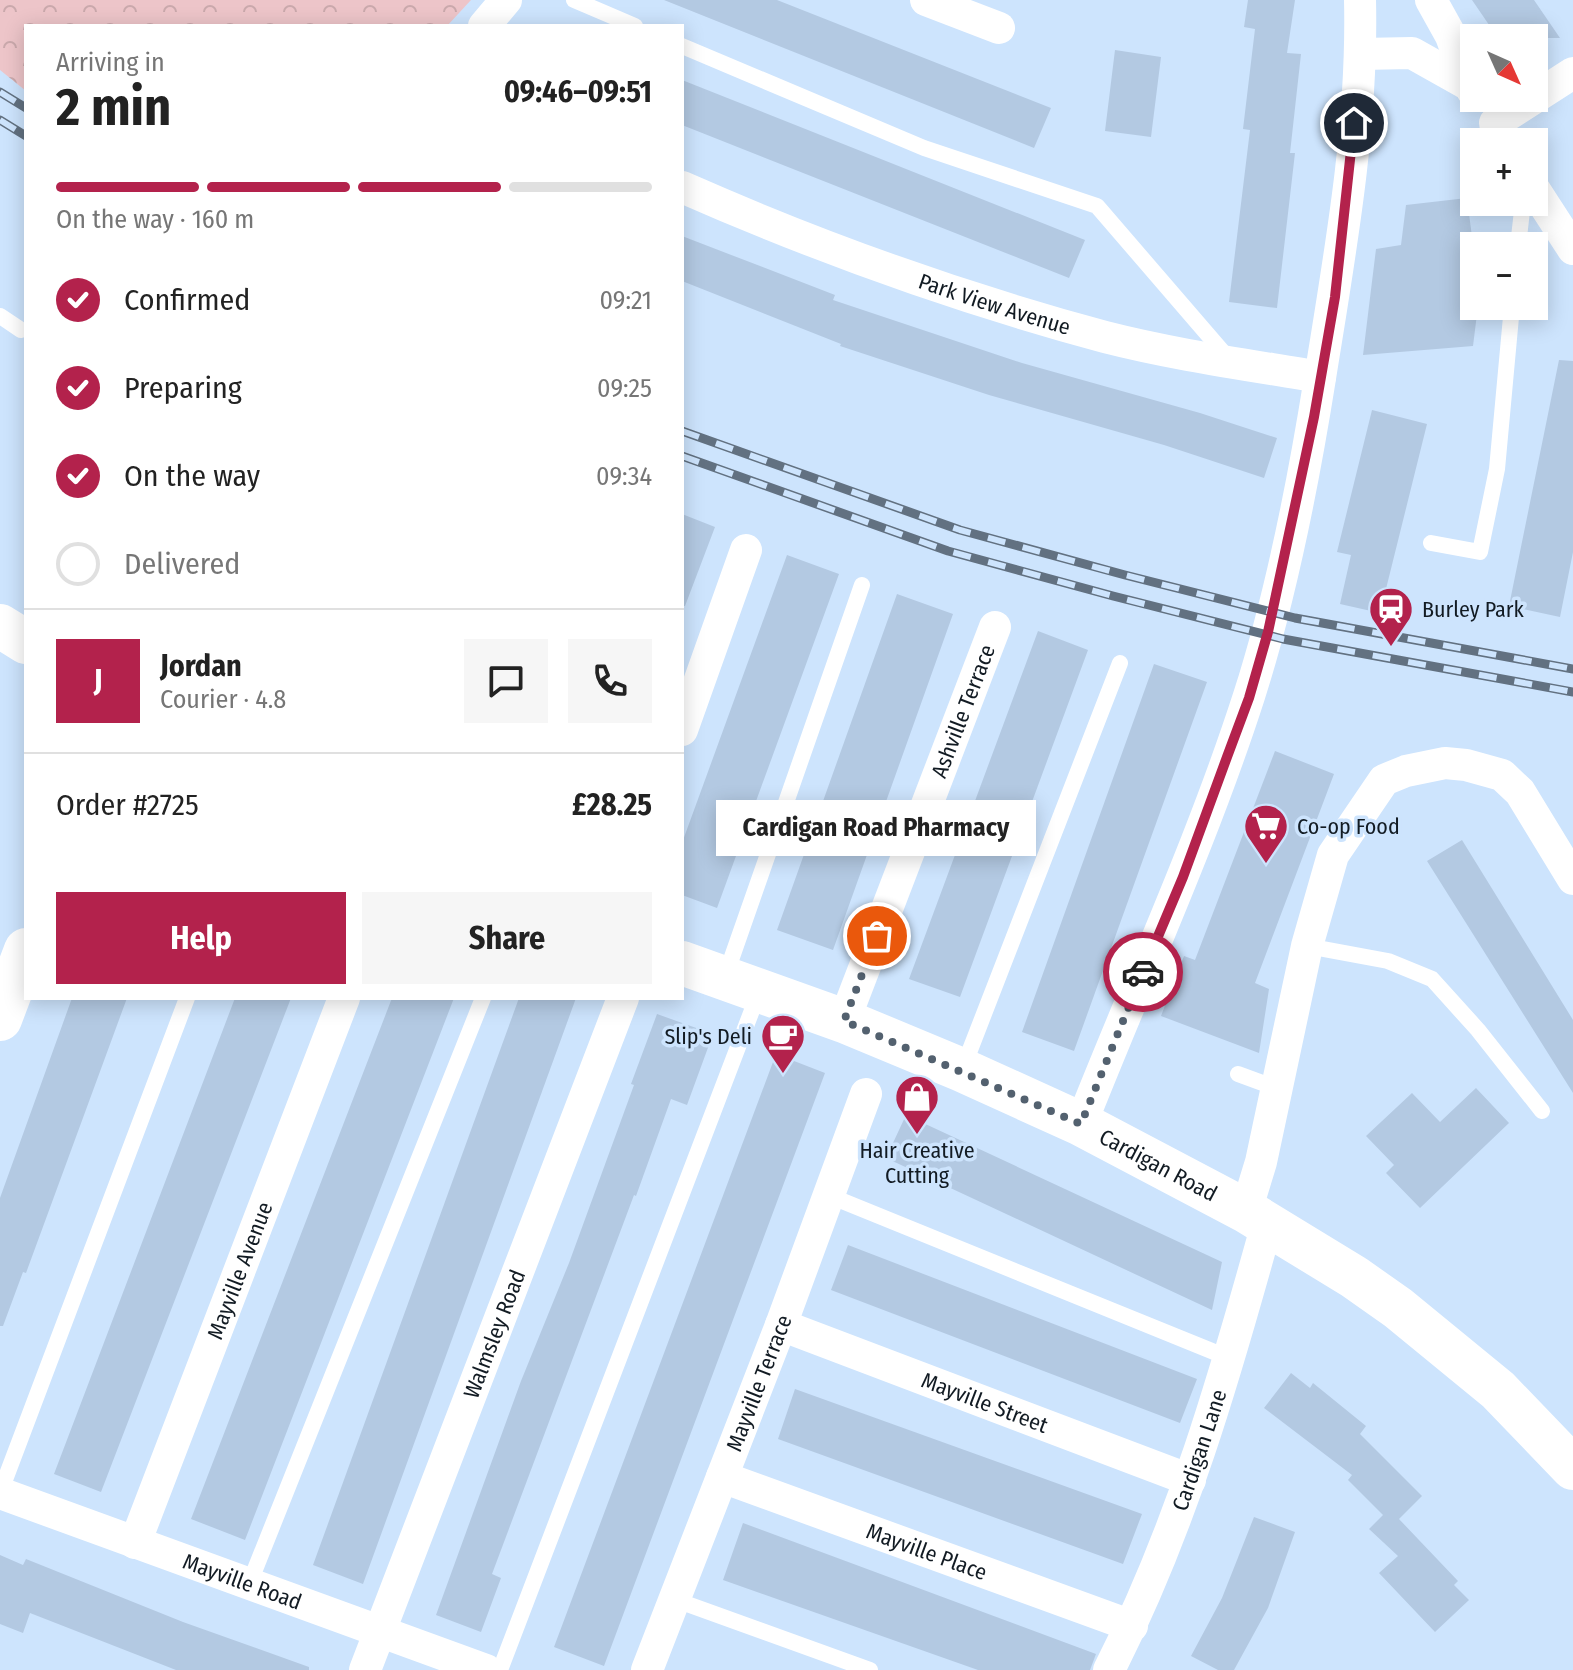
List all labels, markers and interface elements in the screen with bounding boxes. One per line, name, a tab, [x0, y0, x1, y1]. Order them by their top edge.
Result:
north arrow	[1460, 24, 1548, 112]
map controls	[1460, 24, 1548, 320]
text: Arriving in	[56, 47, 165, 78]
text: 09:46–09:51	[504, 74, 652, 110]
text: 2 min	[56, 76, 171, 139]
pin	[1320, 89, 1388, 157]
icon: home	[1332, 101, 1376, 145]
button: +	[1460, 128, 1548, 216]
text: On the way · 160 m	[56, 204, 254, 235]
button: −	[1460, 232, 1548, 320]
street label: Park View Avenue	[915, 267, 1074, 340]
icon: check	[56, 278, 100, 322]
text: Confirmed	[124, 282, 250, 318]
text: 09:21	[599, 285, 652, 316]
icon: check	[56, 366, 100, 410]
text: Preparing	[124, 370, 242, 406]
text: 09:25	[597, 373, 652, 404]
icon: check	[56, 454, 100, 498]
text: On the way	[124, 458, 260, 494]
text: 09:34	[596, 461, 652, 492]
text: Delivered	[124, 546, 240, 582]
station icon: Burley Park	[1367, 585, 1415, 648]
place label: Burley Park	[1422, 596, 1524, 623]
button: chat	[464, 639, 548, 723]
button: phone	[568, 639, 652, 723]
street label: Ashville Terrace	[925, 641, 1001, 781]
text: Jordan	[160, 648, 242, 684]
text: J	[94, 663, 102, 699]
text: Courier · 4.8	[160, 684, 286, 715]
text: Order #2725	[56, 787, 199, 823]
text: £28.25	[572, 787, 652, 823]
callout: Cardigan Road Pharmacy	[717, 800, 1037, 856]
supermarket icon: Co-op Food	[1242, 802, 1290, 865]
text: Cardigan Road Pharmacy	[743, 812, 1009, 843]
place label: Co-op Food	[1297, 813, 1400, 840]
button: Help	[56, 892, 346, 984]
button: Share	[362, 892, 652, 984]
pin	[843, 902, 911, 970]
icon: bag	[855, 914, 899, 958]
courier	[1103, 932, 1183, 1012]
icon: car	[1121, 950, 1165, 994]
cafe icon: Slip's Deli	[759, 1012, 807, 1075]
place label: Slip's Deli	[664, 1023, 752, 1050]
shop icon: Hair Creative Cutting	[893, 1073, 941, 1136]
street label: Cardigan Road	[1095, 1123, 1222, 1207]
place label: Hair Creative Cutting	[859, 1137, 975, 1189]
street label: Mayville Avenue	[201, 1198, 278, 1343]
street label: Walmsley Road	[457, 1266, 531, 1402]
street label: Mayville Terrace	[720, 1311, 797, 1455]
street label: Mayville Street	[918, 1366, 1053, 1439]
street label: Cardigan Lane	[1166, 1386, 1232, 1514]
street label: Mayville Place	[863, 1517, 991, 1586]
street label: Mayville Road	[179, 1547, 306, 1615]

